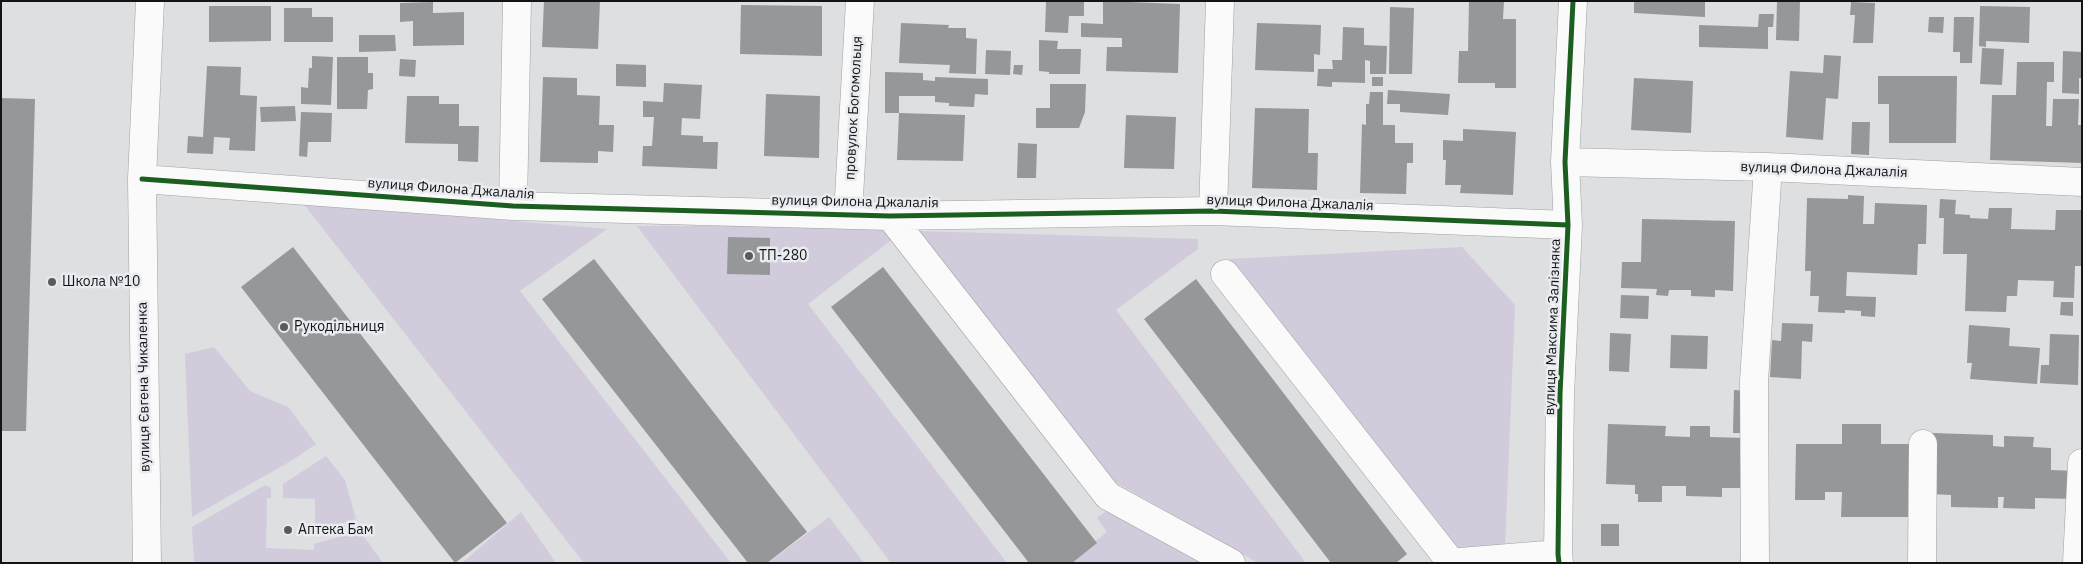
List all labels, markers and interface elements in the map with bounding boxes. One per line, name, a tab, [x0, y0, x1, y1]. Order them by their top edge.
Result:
street label: провулок Богомольця	[842, 36, 866, 180]
street label: вулиця Филона Джалалія	[1740, 159, 1908, 181]
street label: вулиця Филона Джалалія	[367, 175, 535, 203]
street label: вулиця Филона Джалалія	[771, 192, 939, 212]
street label: вулиця Филона Джалалія	[1206, 192, 1374, 214]
street label: вулиця Максима Залізняка	[1542, 238, 1564, 416]
place label: ТП-280	[759, 248, 807, 264]
marker: ТП-280	[743, 250, 755, 262]
place label: Школа №10	[62, 274, 141, 290]
marker: Школа №10	[46, 276, 58, 288]
street label: вулиця Євгена Чикаленка	[134, 302, 154, 472]
place label: Рукодільниця	[294, 319, 384, 335]
marker: Рукодільниця	[278, 321, 290, 333]
place label: Аптека Бам	[298, 522, 374, 538]
marker: Аптека Бам	[282, 524, 294, 536]

